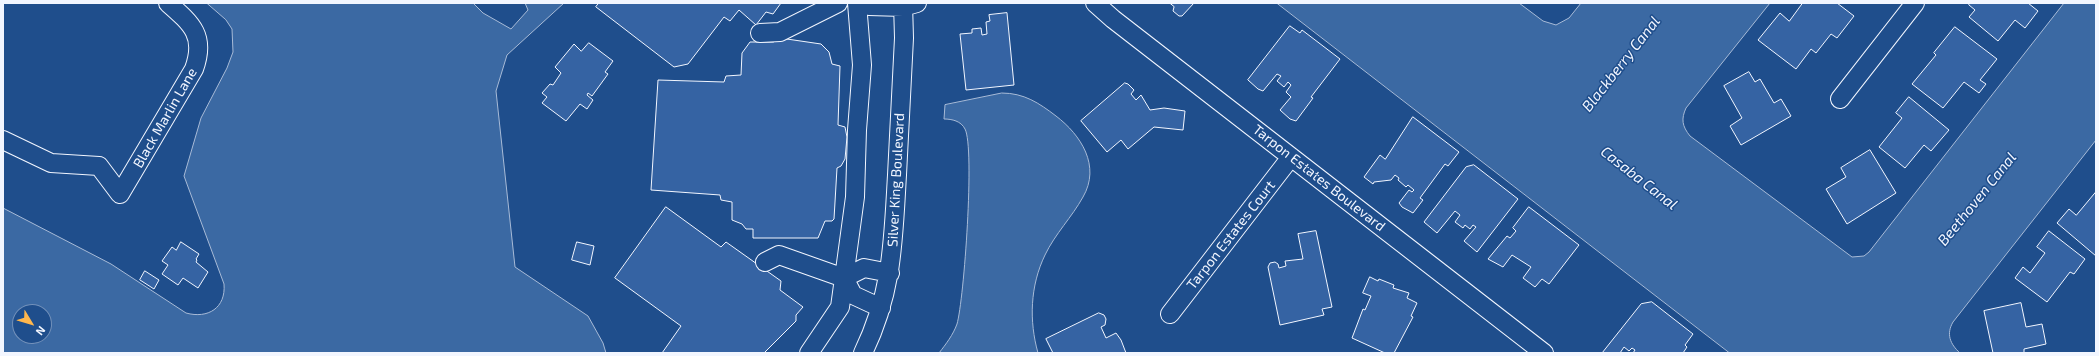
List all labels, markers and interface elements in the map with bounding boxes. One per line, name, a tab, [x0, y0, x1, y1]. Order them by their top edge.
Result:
water label: Blackberry Canal	[1578, 13, 1664, 115]
street label: Black Marlin Lane	[130, 65, 200, 171]
street label: Silver King Boulevard	[884, 112, 908, 248]
street label: Tarpon Estates Boulevard	[1249, 121, 1389, 235]
water label: Casaba Canal	[1597, 142, 1681, 214]
water label: Beethoven Canal	[1934, 149, 2020, 249]
street label: Tarpon Estates Court	[1183, 177, 1279, 293]
north arrow	[12, 304, 52, 344]
text: N	[33, 324, 49, 338]

